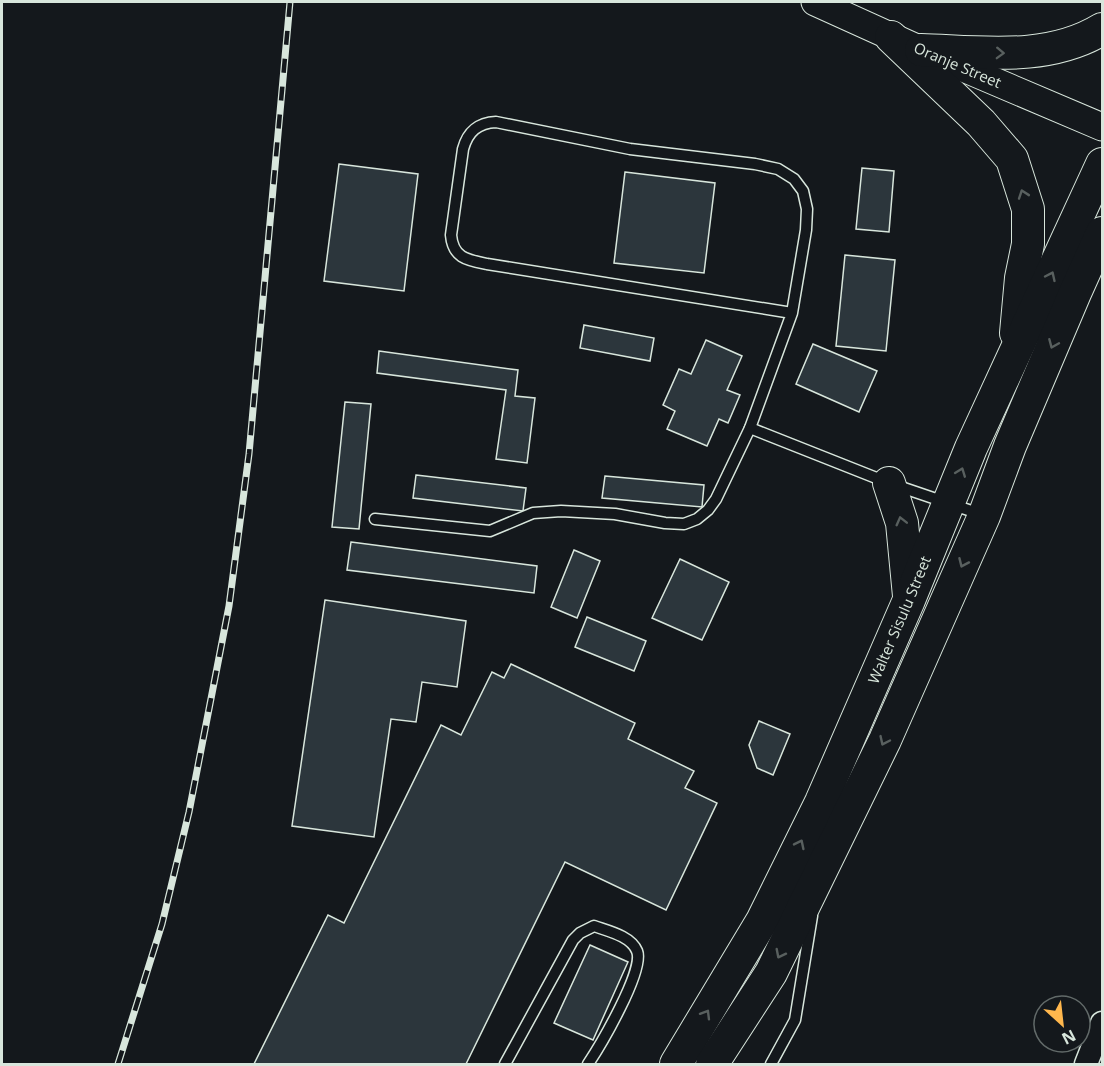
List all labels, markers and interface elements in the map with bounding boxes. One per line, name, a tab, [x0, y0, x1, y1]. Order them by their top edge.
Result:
street label: Oranje Street	[911, 37, 1005, 92]
one-way arrow	[996, 47, 1005, 59]
one-way arrow	[1018, 189, 1030, 200]
one-way arrow	[1044, 271, 1056, 282]
one-way arrow	[1048, 338, 1060, 349]
one-way arrow	[954, 468, 967, 478]
one-way arrow	[895, 516, 908, 526]
street label: Walter Sisulu Street	[863, 553, 935, 687]
one-way arrow	[958, 557, 970, 568]
one-way arrow	[879, 735, 891, 746]
one-way arrow	[793, 839, 805, 850]
one-way arrow	[776, 948, 787, 959]
north arrow	[1032, 994, 1092, 1054]
one-way arrow	[699, 1010, 710, 1020]
text: N	[1058, 1025, 1080, 1050]

